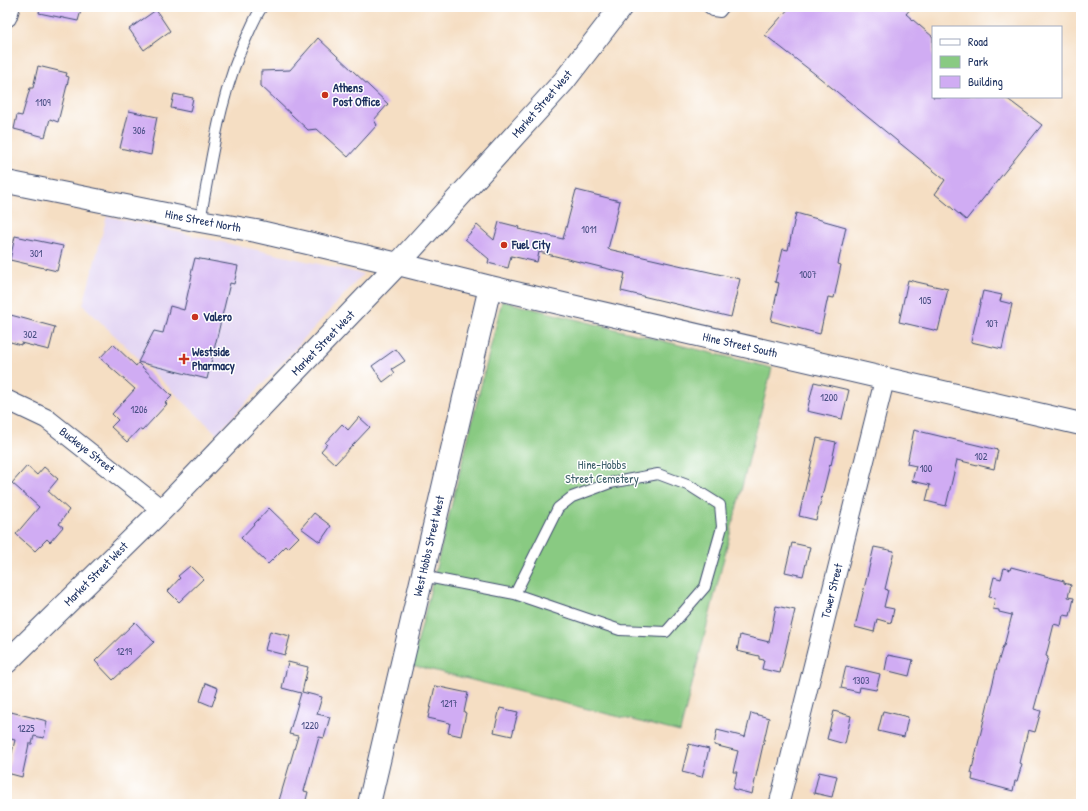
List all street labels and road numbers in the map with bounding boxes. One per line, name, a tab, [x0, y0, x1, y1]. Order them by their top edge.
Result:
street label: Market Street West	[507, 65, 576, 141]
street label: Hine Street North	[164, 205, 242, 236]
street label: Market Street West	[287, 306, 359, 379]
street label: Hine Street South	[701, 328, 779, 361]
street label: Buckeye Street	[56, 423, 119, 477]
street label: West Hobbs Street West	[409, 493, 449, 598]
street label: Market Street West	[60, 537, 132, 610]
street label: Tower Street	[816, 561, 847, 620]

